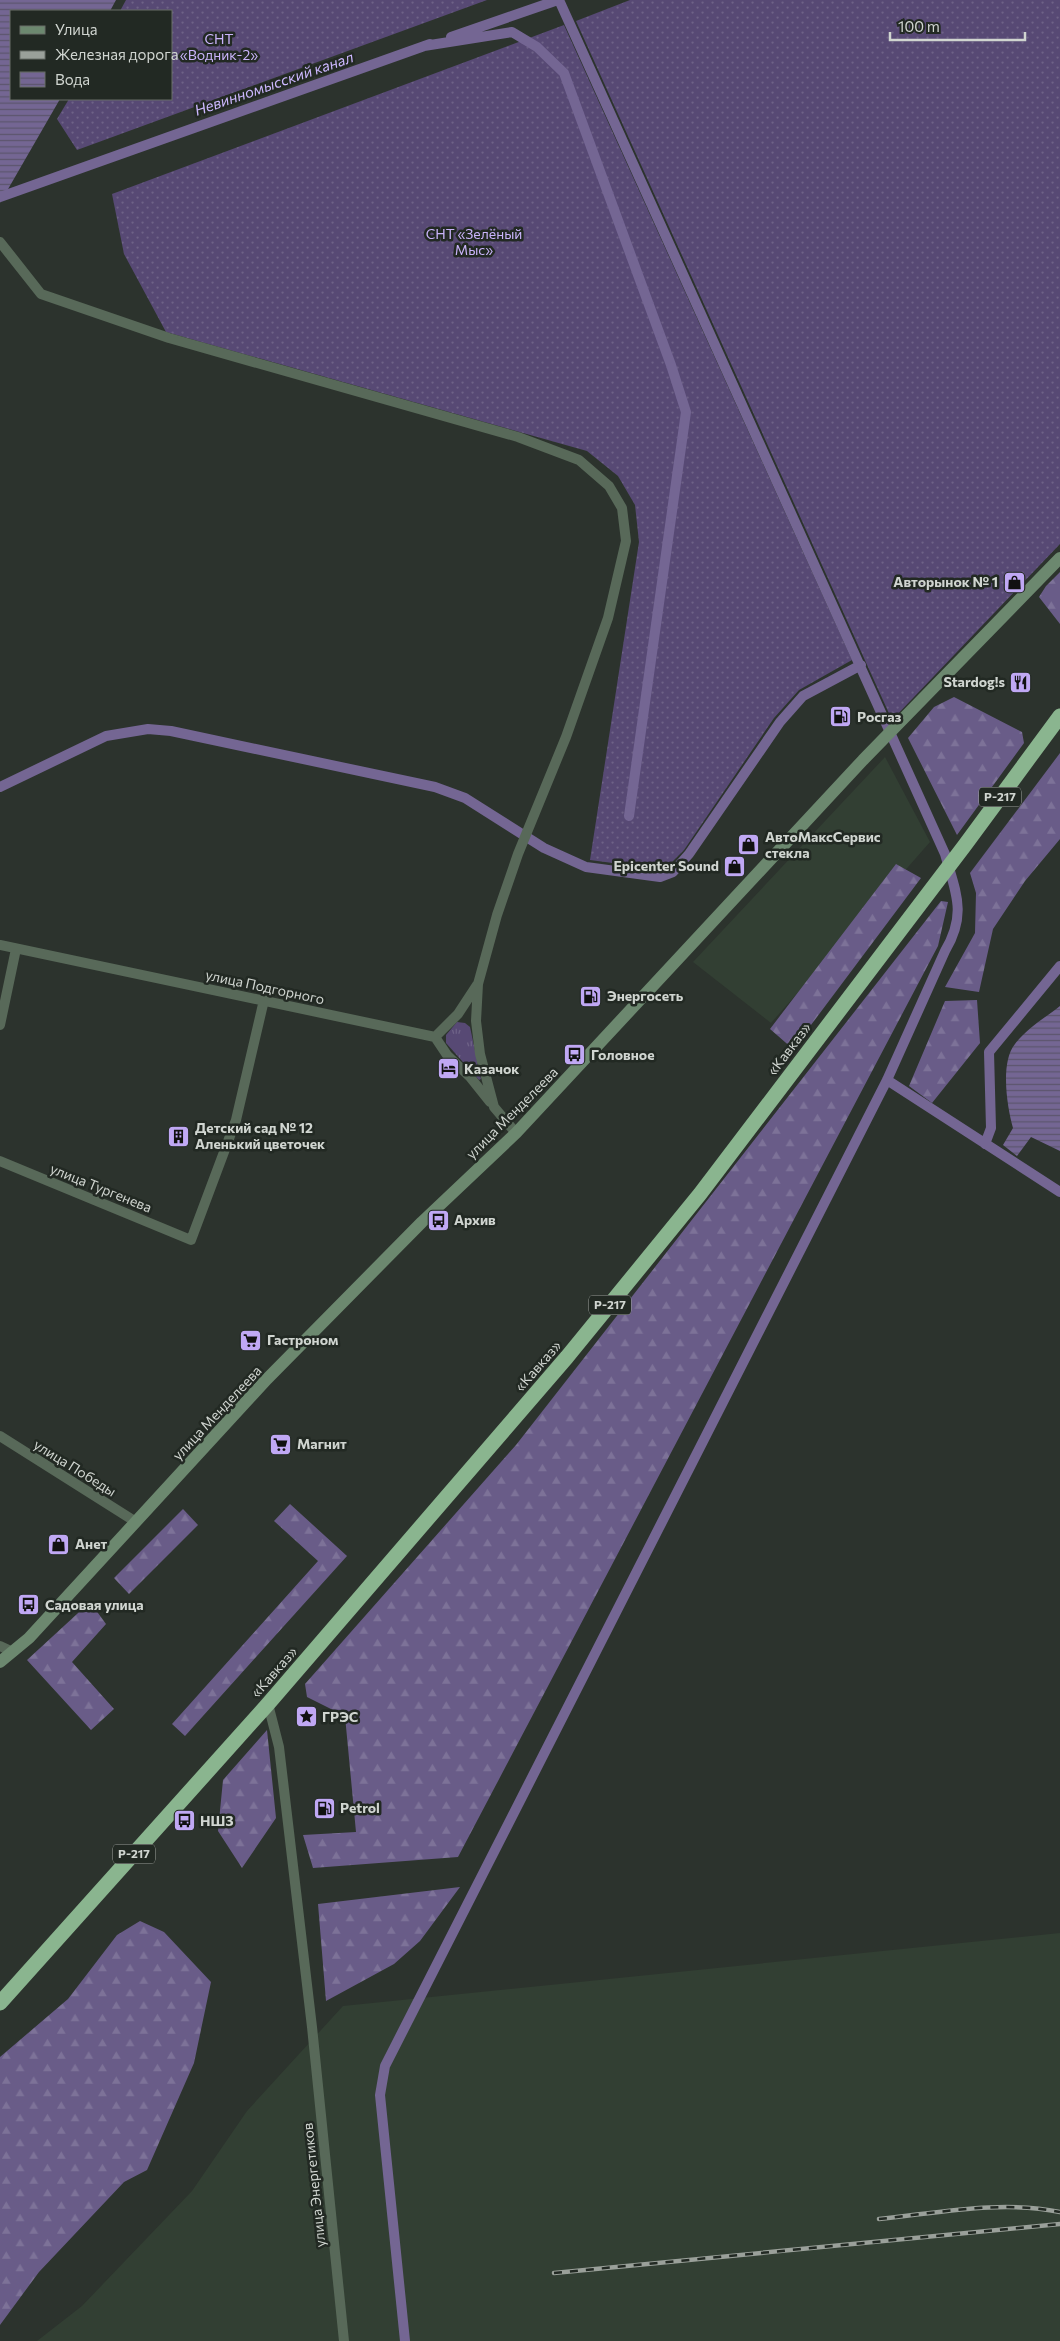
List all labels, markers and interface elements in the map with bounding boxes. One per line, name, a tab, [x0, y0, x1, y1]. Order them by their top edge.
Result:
legend	[10, 10, 172, 100]
scale bar	[890, 10, 1025, 42]
text: 100 m	[898, 17, 940, 35]
text: Улица	[55, 20, 97, 38]
park label: СНТ «Водник-2»	[180, 30, 258, 63]
text: Железная дорога	[55, 45, 179, 63]
water label: Невинномысский канал	[192, 47, 356, 119]
text: Вода	[55, 70, 90, 88]
park label: СНТ «Зелёный Мыс»	[426, 225, 522, 258]
shop icon: Авторынок № 1	[1002, 570, 1026, 594]
place label: Авторынок № 1	[893, 573, 998, 590]
restaurant icon: Stardog!s	[1009, 670, 1033, 694]
place label: Stardog!s	[943, 673, 1005, 690]
fuel station icon: Росгаз	[829, 705, 853, 729]
place label: Росгаз	[857, 708, 902, 725]
road number: Р-217	[979, 788, 1021, 806]
place label: АвтоМаксСервис стекла	[765, 828, 881, 861]
shop icon: АвтоМаксСервис стекла	[737, 833, 761, 857]
shop icon: Epicenter Sound	[723, 854, 747, 878]
place label: Epicenter Sound	[613, 857, 719, 874]
street label: улица Подгорного	[204, 966, 326, 1007]
fuel station icon: Энергосеть	[579, 984, 603, 1008]
place label: Энергосеть	[607, 987, 684, 1004]
street label: «Кавказ»	[763, 1019, 814, 1078]
bus stop icon: Головное	[563, 1043, 587, 1067]
place label: Головное	[591, 1046, 655, 1063]
hotel icon: Казачок	[436, 1057, 460, 1081]
place label: Казачок	[464, 1060, 519, 1077]
street label: улица Менделеева	[462, 1063, 561, 1162]
place label: Детский сад № 12 Аленький цветочек	[195, 1119, 325, 1152]
building icon: Детский сад № 12 Аленький цветочек	[167, 1124, 191, 1148]
street label: улица Тургенева	[48, 1159, 154, 1216]
bus stop icon: Архив	[426, 1208, 450, 1232]
place label: Архив	[454, 1211, 496, 1228]
road number: Р-217	[589, 1296, 631, 1314]
supermarket icon: Гастроном	[239, 1328, 263, 1352]
place label: Гастроном	[267, 1331, 338, 1348]
street label: «Кавказ»	[511, 1337, 564, 1394]
street label: улица Менделеева	[169, 1362, 265, 1463]
supermarket icon: Магнит	[269, 1432, 293, 1456]
street label: улица Победы	[31, 1435, 120, 1500]
place label: Магнит	[297, 1435, 347, 1452]
shop icon: Анет	[47, 1532, 71, 1556]
place label: Анет	[75, 1535, 108, 1552]
bus stop icon: Садовая улица	[17, 1593, 41, 1617]
place label: Садовая улица	[45, 1596, 144, 1613]
street label: «Кавказ»	[247, 1643, 300, 1700]
place icon: ГРЭС	[294, 1705, 318, 1729]
place label: ГРЭС	[322, 1708, 358, 1725]
fuel station icon: Petrol	[312, 1796, 336, 1820]
place label: Petrol	[340, 1799, 380, 1816]
bus stop icon: НШЗ	[172, 1809, 196, 1833]
place label: НШЗ	[200, 1812, 234, 1829]
road number: Р-217	[113, 1845, 155, 1864]
street label: улица Энергетиков	[299, 2122, 328, 2248]

